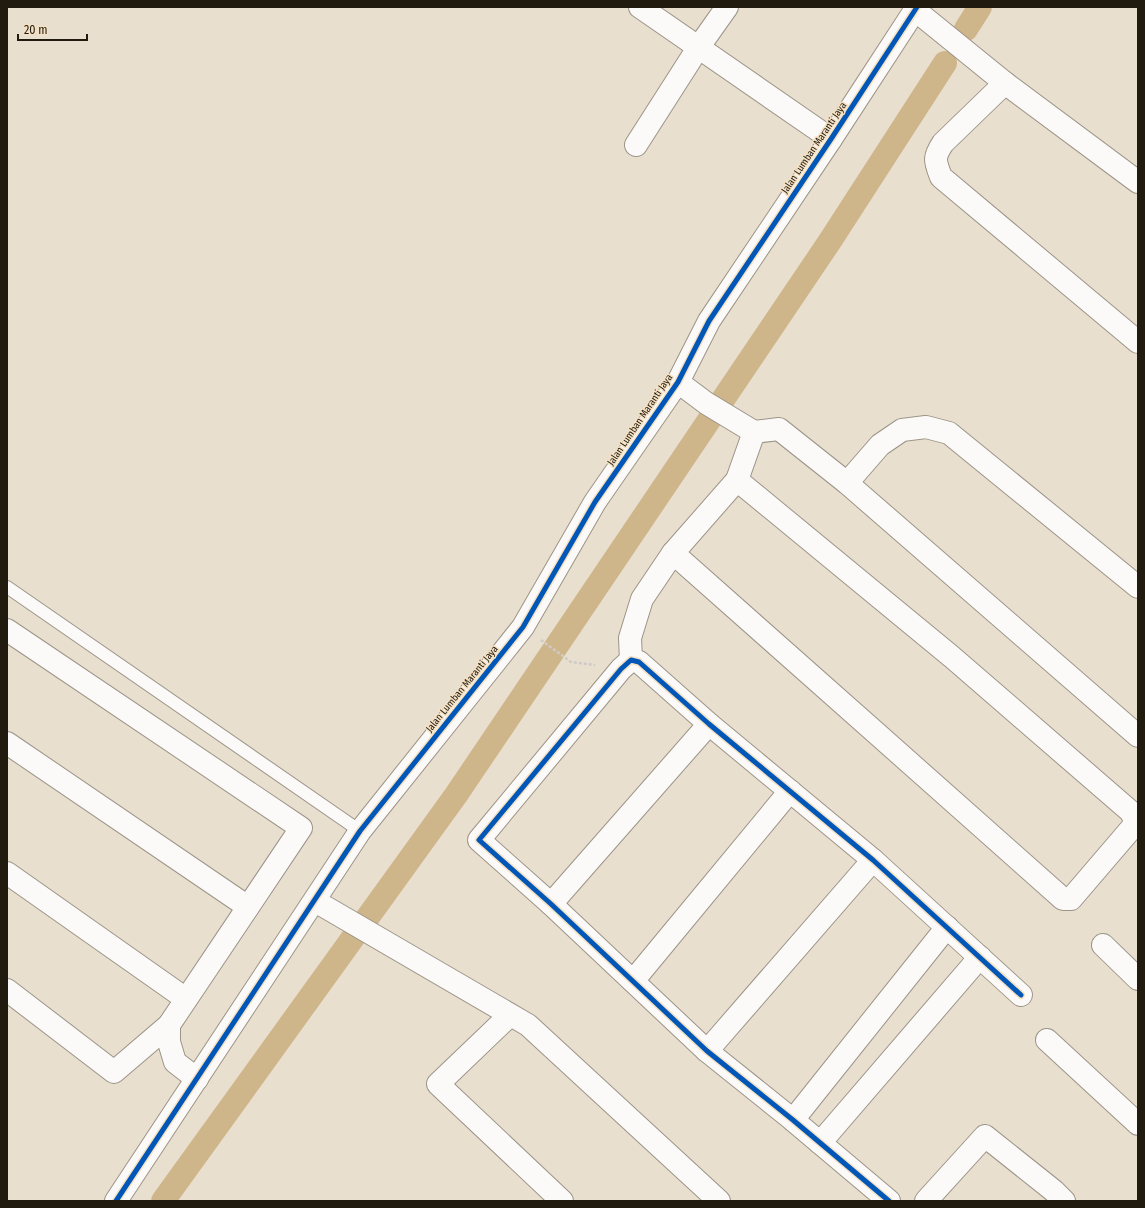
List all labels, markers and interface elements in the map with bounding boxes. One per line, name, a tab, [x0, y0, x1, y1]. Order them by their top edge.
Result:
scale bar	[18, 16, 87, 42]
text: 20 m	[24, 23, 48, 37]
street label: Jalan Lumban Maranti Jaya	[779, 100, 849, 196]
street label: Jalan Lumban Maranti Jaya	[605, 372, 675, 468]
street label: Jalan Lumban Maranti Jaya	[423, 643, 501, 735]

